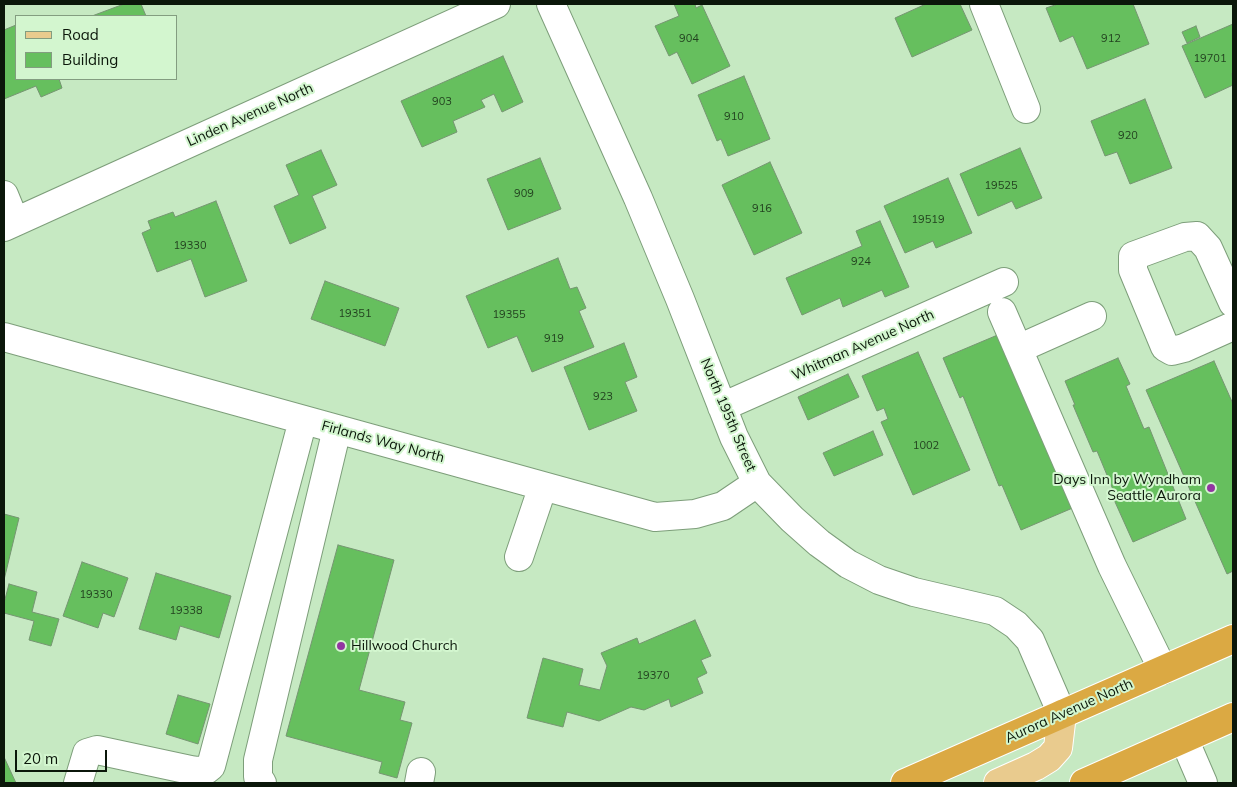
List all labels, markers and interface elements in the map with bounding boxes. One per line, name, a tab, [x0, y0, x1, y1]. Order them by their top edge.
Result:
legend	[15, 15, 178, 80]
text: Road	[62, 25, 99, 44]
house number: 904	[679, 32, 699, 46]
house number: 912	[1101, 32, 1121, 46]
text: Building	[62, 50, 118, 69]
house number: 19701	[1194, 52, 1226, 66]
street label: Linden Avenue North	[184, 80, 316, 150]
house number: 903	[432, 95, 452, 109]
house number: 910	[724, 110, 744, 124]
house number: 920	[1118, 129, 1138, 143]
house number: 19525	[985, 179, 1017, 193]
house number: 909	[514, 187, 534, 201]
house number: 916	[752, 202, 772, 216]
house number: 19519	[912, 213, 944, 227]
house number: 19330	[174, 239, 206, 253]
house number: 924	[851, 255, 871, 269]
street label: Whitman Avenue North	[789, 306, 937, 384]
house number: 19351	[339, 307, 371, 321]
house number: 19355	[493, 308, 525, 322]
house number: 919	[544, 332, 564, 346]
street label: North 195th Street	[697, 356, 759, 474]
house number: 923	[593, 390, 613, 404]
street label: Firlands Way North	[320, 418, 446, 466]
house number: 1002	[913, 439, 939, 453]
place label: Days Inn by Wyndham Seattle Aurora	[1053, 472, 1201, 504]
marker: Days Inn by Wyndham Seattle Aurora	[1205, 482, 1217, 494]
house number: 19330	[80, 588, 112, 602]
house number: 19338	[170, 604, 202, 618]
place label: Hillwood Church	[351, 638, 458, 654]
marker: Hillwood Church	[335, 640, 347, 652]
house number: 19370	[637, 669, 669, 683]
street label: Aurora Avenue North	[1003, 675, 1135, 747]
scale bar	[18, 740, 110, 772]
text: 20 m	[23, 749, 58, 768]

